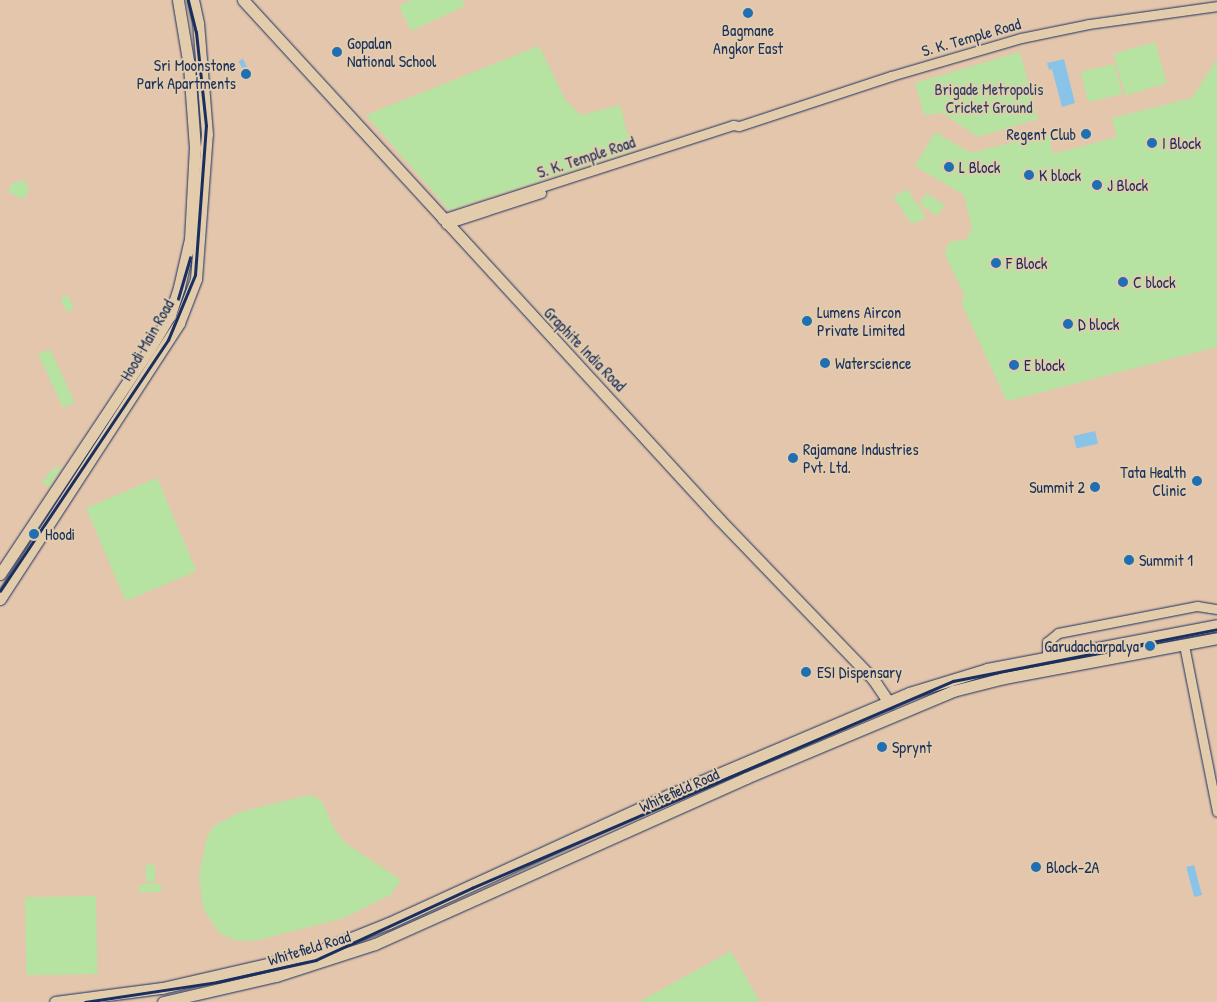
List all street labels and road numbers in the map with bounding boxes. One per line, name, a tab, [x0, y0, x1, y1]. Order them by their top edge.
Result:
street label: S. K. Temple Road	[919, 14, 1023, 60]
street label: S. K. Temple Road	[535, 132, 637, 182]
street label: Hoodi Main Road	[116, 296, 178, 384]
street label: Graphite India Road	[540, 303, 630, 395]
street label: Whitefield Road	[636, 764, 722, 816]
street label: Whitefield Road	[265, 926, 353, 970]

